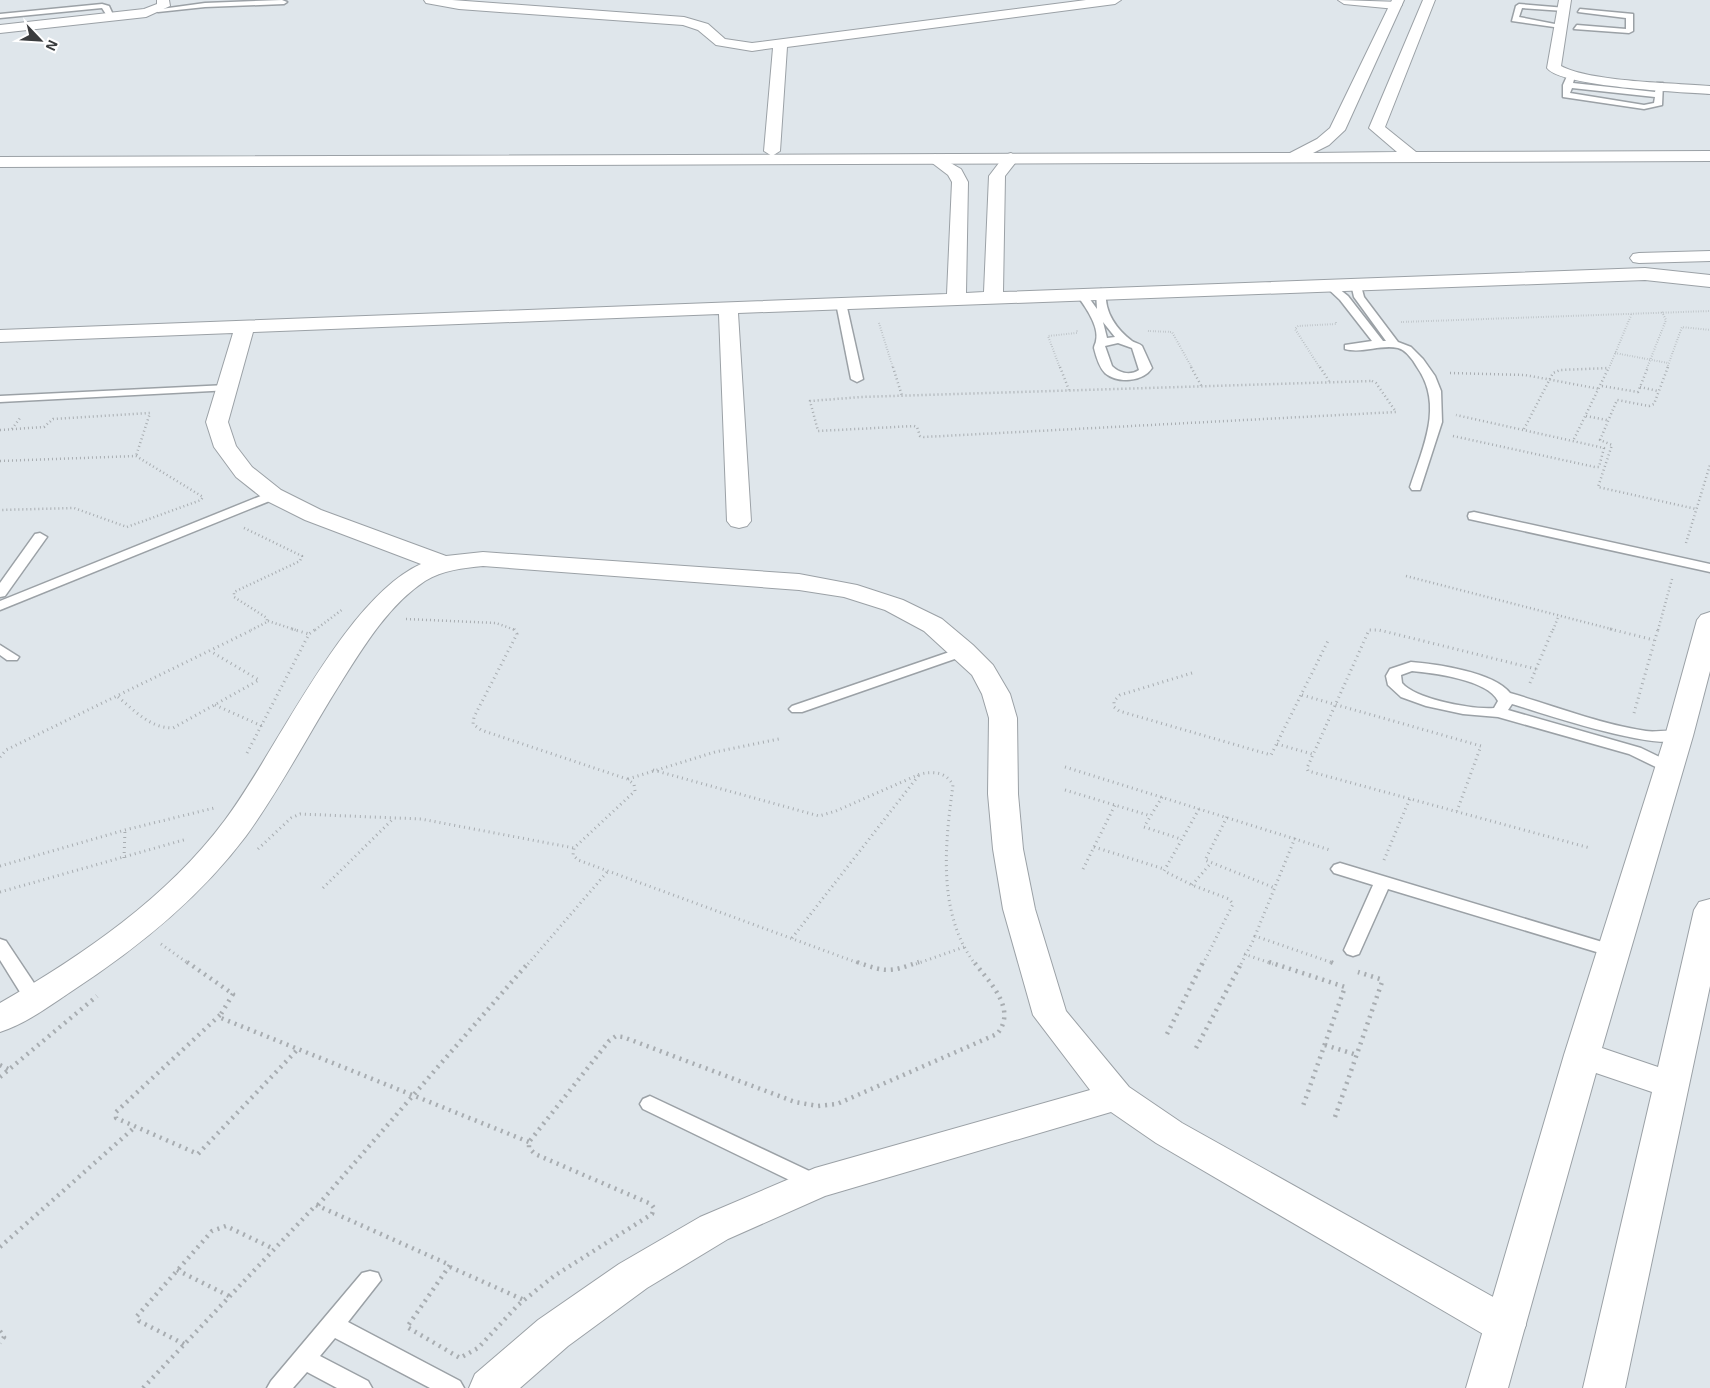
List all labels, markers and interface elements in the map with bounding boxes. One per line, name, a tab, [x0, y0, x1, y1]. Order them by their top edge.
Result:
north arrow	[15, 15, 65, 65]
text: N	[42, 38, 62, 54]

